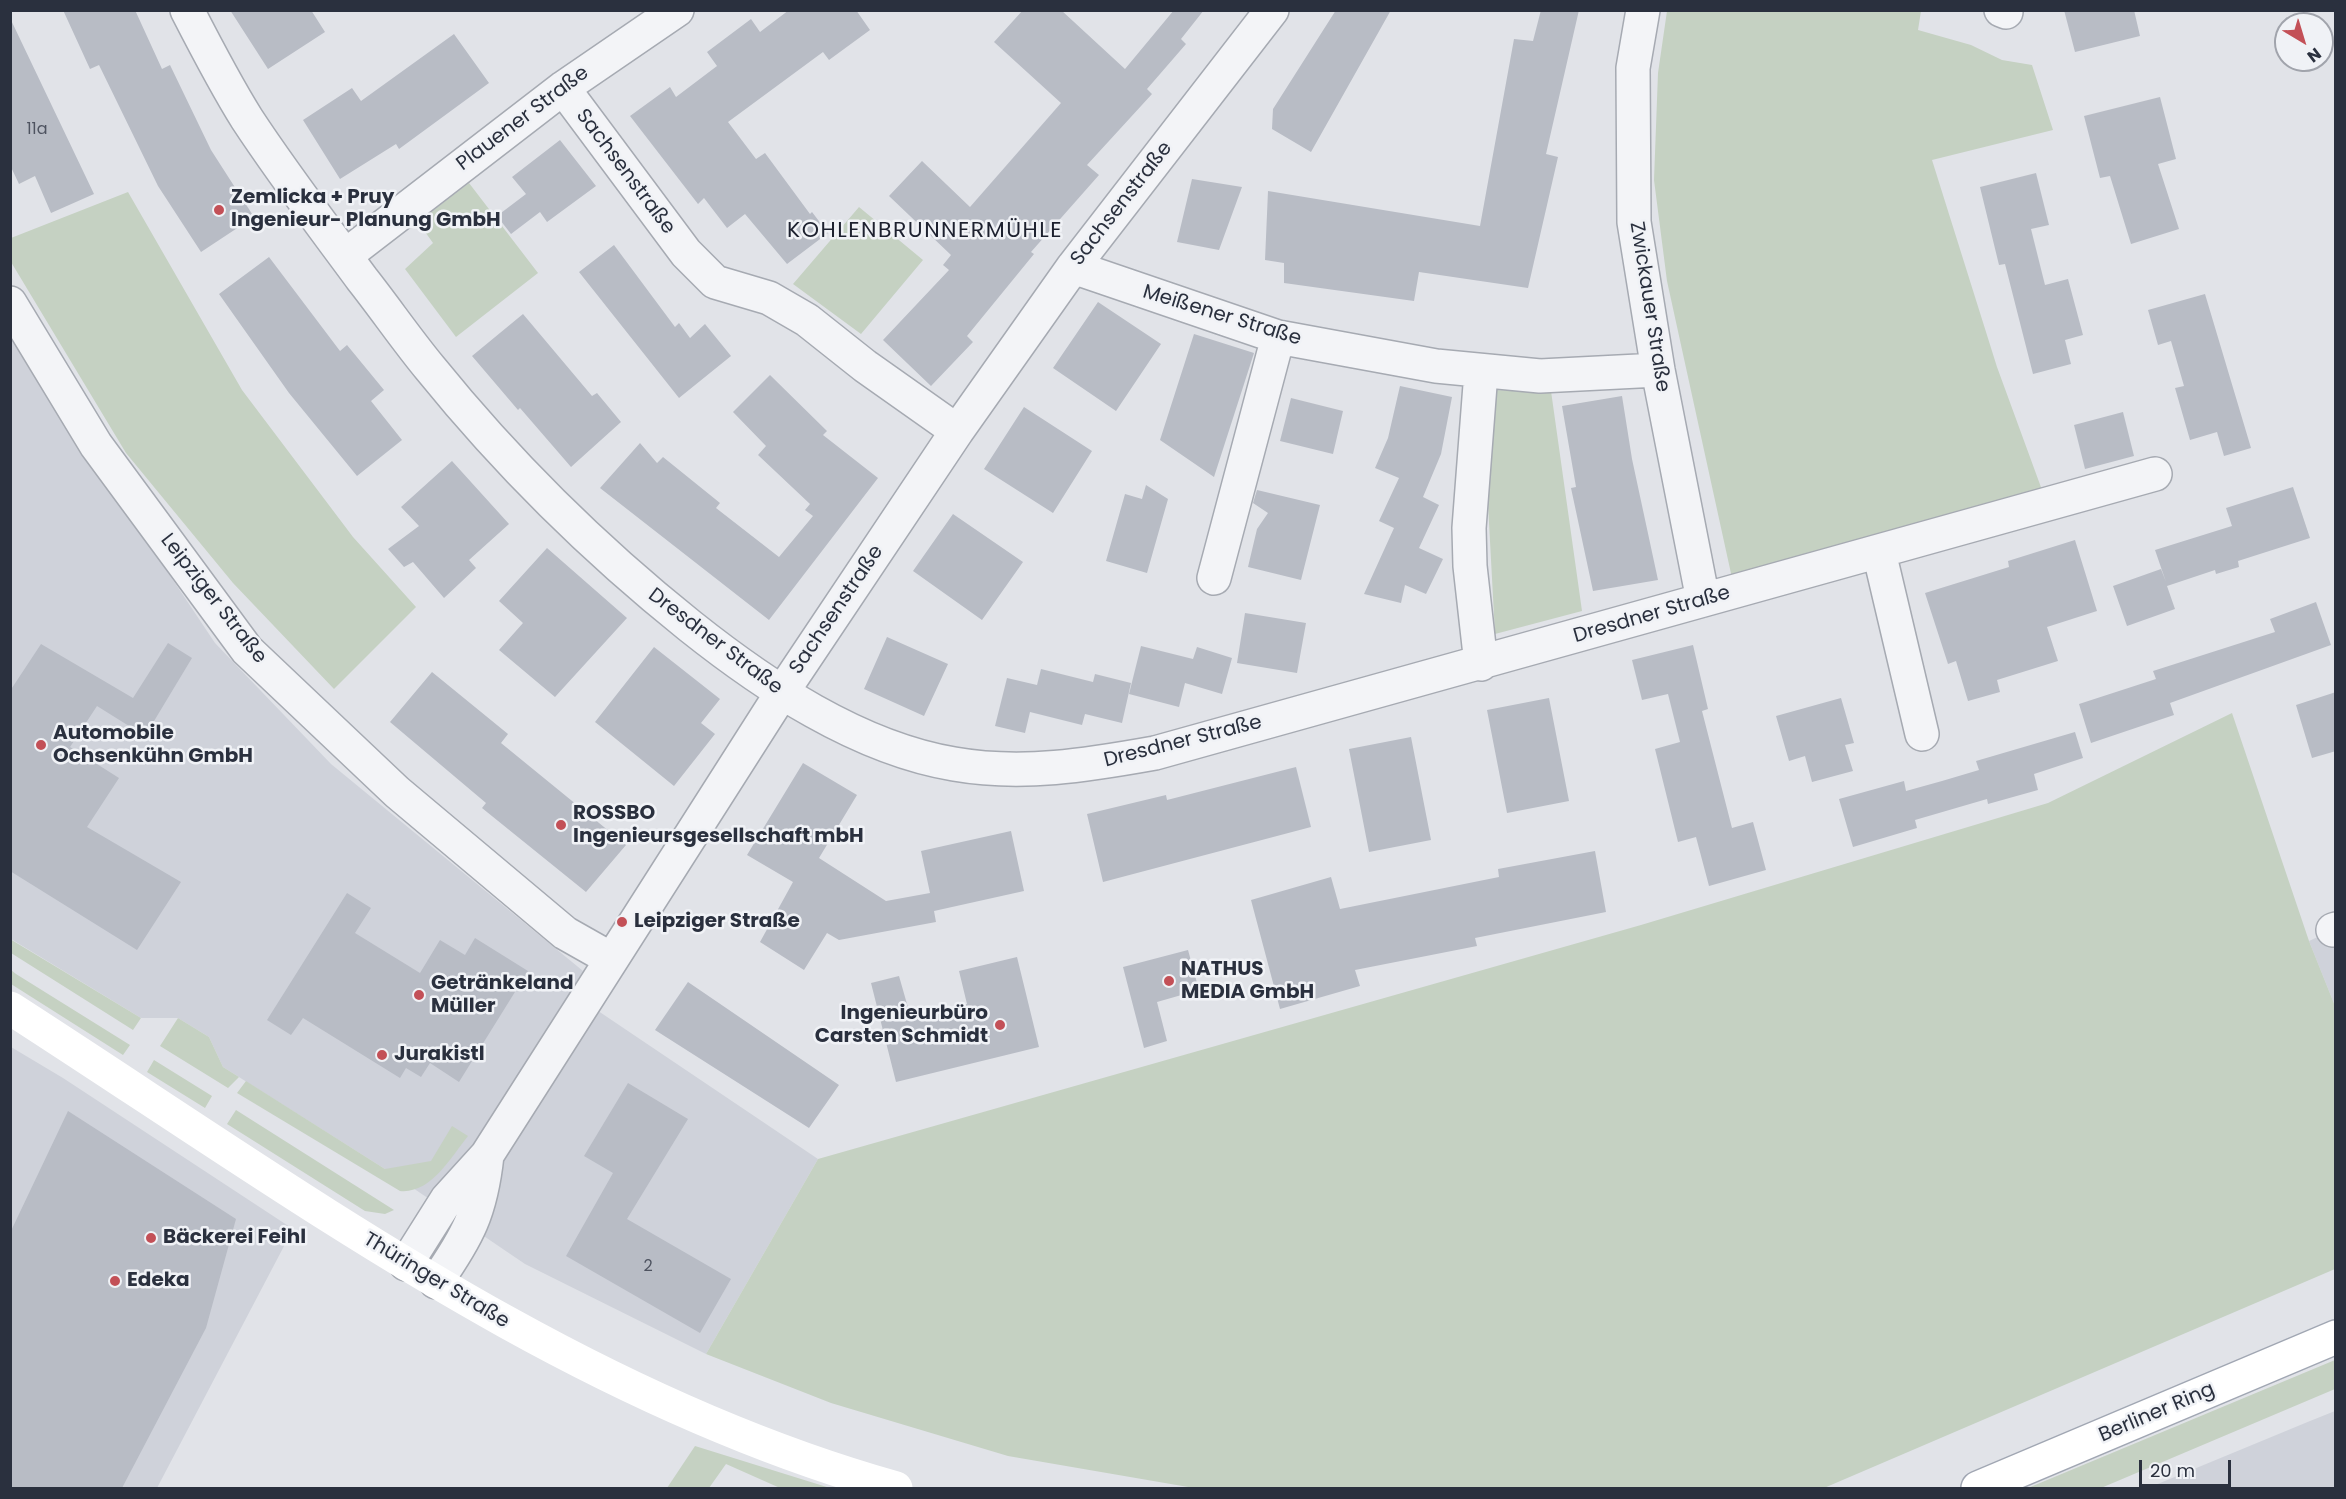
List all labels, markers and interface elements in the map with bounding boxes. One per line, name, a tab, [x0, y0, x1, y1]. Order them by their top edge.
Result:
north arrow	[2274, 12, 2334, 72]
text: N	[2302, 42, 2326, 68]
street label: Plauener Straße	[452, 61, 594, 177]
street label: Sachsenstraße	[570, 105, 680, 239]
house number: 11a	[26, 120, 48, 140]
street label: Sachsenstraße	[1066, 137, 1178, 271]
place label: Zemlicka + Pruy Ingenieur- Planung GmbH	[231, 186, 501, 233]
marker: Zemlicka + Pruy Ingenieur- Planung GmbH	[212, 203, 226, 217]
district label: KOHLENBRUNNERMÜHLE	[787, 218, 1063, 244]
street label: Zwickauer Straße	[1624, 220, 1674, 394]
street label: Meißener Straße	[1140, 280, 1304, 352]
street label: Leipziger Straße	[155, 529, 271, 669]
street label: Sachsenstraße	[785, 541, 889, 679]
street label: Dresdner Straße	[1571, 581, 1733, 649]
street label: Dresdner Straße	[643, 584, 787, 700]
street label: Dresdner Straße	[1102, 711, 1264, 773]
place label: Automobile Ochsenkühn GmbH	[53, 722, 253, 769]
marker: Automobile Ochsenkühn GmbH	[34, 738, 48, 752]
place label: ROSSBO Ingenieursgesellschaft mbH	[573, 802, 864, 849]
marker: ROSSBO Ingenieursgesellschaft mbH	[554, 818, 568, 832]
place label: Leipziger Straße	[634, 910, 800, 934]
marker: Leipziger Straße	[615, 915, 629, 929]
place label: NATHUS MEDIA GmbH	[1181, 958, 1314, 1005]
place label: Getränkeland Müller	[431, 972, 574, 1019]
marker: NATHUS MEDIA GmbH	[1162, 974, 1176, 988]
marker: Getränkeland Müller	[412, 988, 426, 1002]
place label: Ingenieurbüro Carsten Schmidt	[815, 1002, 988, 1049]
marker: Ingenieurbüro Carsten Schmidt	[993, 1018, 1007, 1032]
place label: Jurakistl	[394, 1043, 485, 1067]
marker: Jurakistl	[375, 1048, 389, 1062]
place label: Bäckerei Feihl	[163, 1226, 306, 1250]
street label: Thüringer Straße	[359, 1228, 513, 1334]
marker: Bäckerei Feihl	[144, 1231, 158, 1245]
house number: 2	[643, 1257, 653, 1277]
place label: Edeka	[127, 1269, 190, 1293]
marker: Edeka	[108, 1274, 122, 1288]
street label: Berliner Ring	[2096, 1378, 2218, 1448]
scale bar	[2142, 1448, 2234, 1486]
text: 20 m	[2150, 1458, 2195, 1483]

